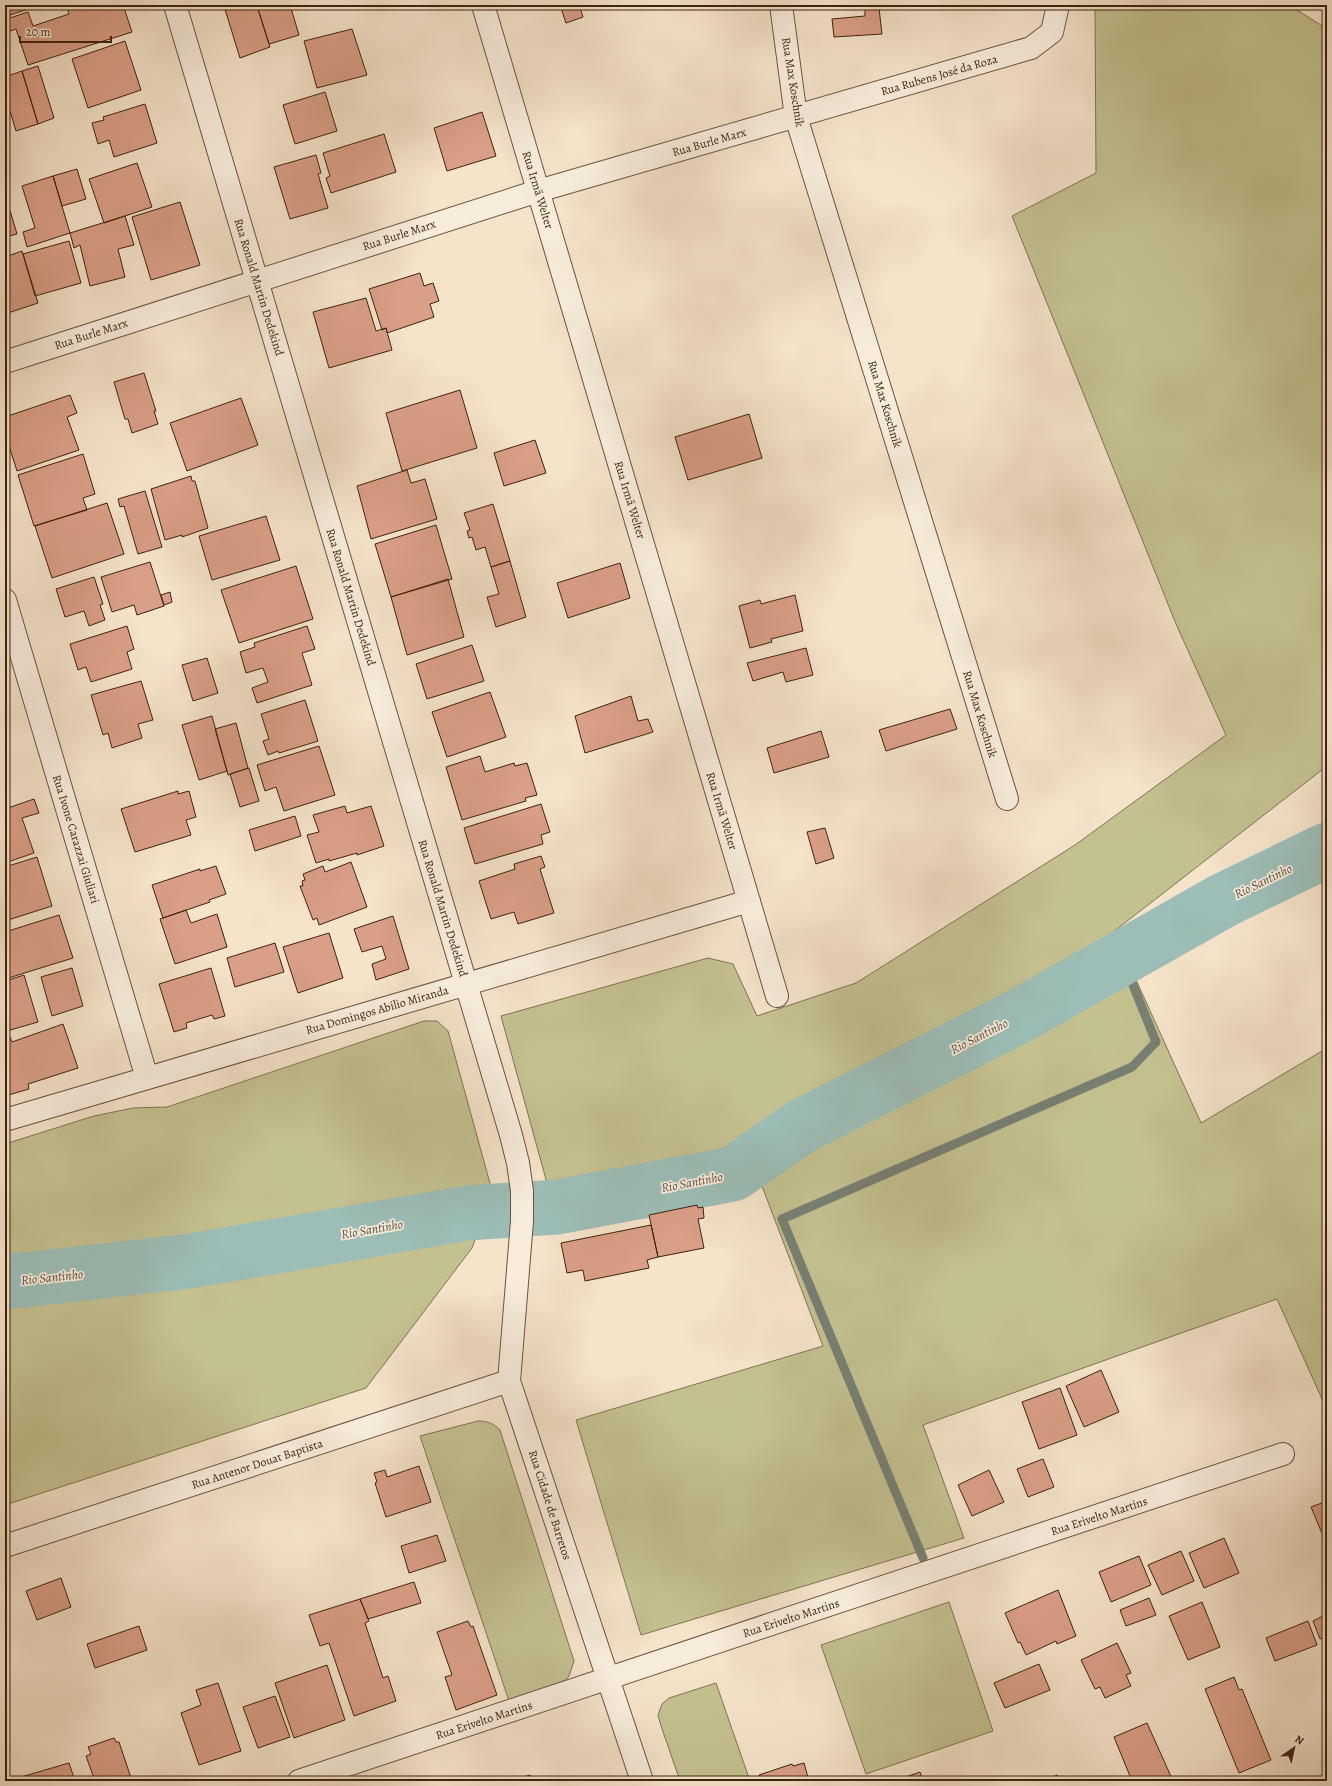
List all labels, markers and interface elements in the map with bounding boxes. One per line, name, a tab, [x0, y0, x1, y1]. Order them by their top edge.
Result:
scale bar	[20, 18, 111, 44]
text: 20 m	[26, 24, 50, 40]
street label: Rua Max Koschnik	[778, 36, 808, 128]
street label: Rua Rubens José da Roza	[879, 51, 1000, 99]
street label: Rua Burle Marx	[670, 124, 748, 160]
street label: Rua Irmã Welter	[519, 149, 558, 231]
street label: Rua Ronald Martin Dedekind	[230, 216, 288, 358]
street label: Rua Burle Marx	[360, 216, 438, 254]
street label: Rua Burle Marx	[52, 315, 130, 353]
street label: Rua Max Koschnik	[864, 358, 906, 450]
street label: Rua Irmã Welter	[611, 459, 650, 541]
street label: Rua Ronald Martin Dedekind	[322, 526, 380, 668]
street label: Rua Max Koschnik	[959, 668, 1001, 760]
street label: Rua Irmã Welter	[703, 770, 742, 852]
street label: Rua Ivone Carazzai Giuliari	[49, 773, 103, 905]
street label: Rua Ronald Martin Dedekind	[414, 837, 472, 979]
water label: Rio Santinho	[1231, 860, 1295, 902]
street label: Rua Domingos Abílio Miranda	[304, 982, 451, 1038]
water label: Rio Santinho	[947, 1014, 1011, 1058]
water label: Rio Santinho	[660, 1168, 724, 1196]
water label: Rio Santinho	[340, 1215, 404, 1243]
water label: Rio Santinho	[20, 1265, 84, 1289]
street label: Rua Antenor Douat Baptista	[189, 1435, 325, 1493]
street label: Rua Cidade de Barretos	[525, 1448, 575, 1562]
street label: Rua Erivelto Martins	[1049, 1493, 1150, 1539]
street label: Rua Erivelto Martins	[741, 1595, 842, 1641]
street label: Rua Erivelto Martins	[434, 1697, 535, 1743]
north arrow	[1274, 1728, 1314, 1768]
text: N	[1292, 1732, 1307, 1749]

